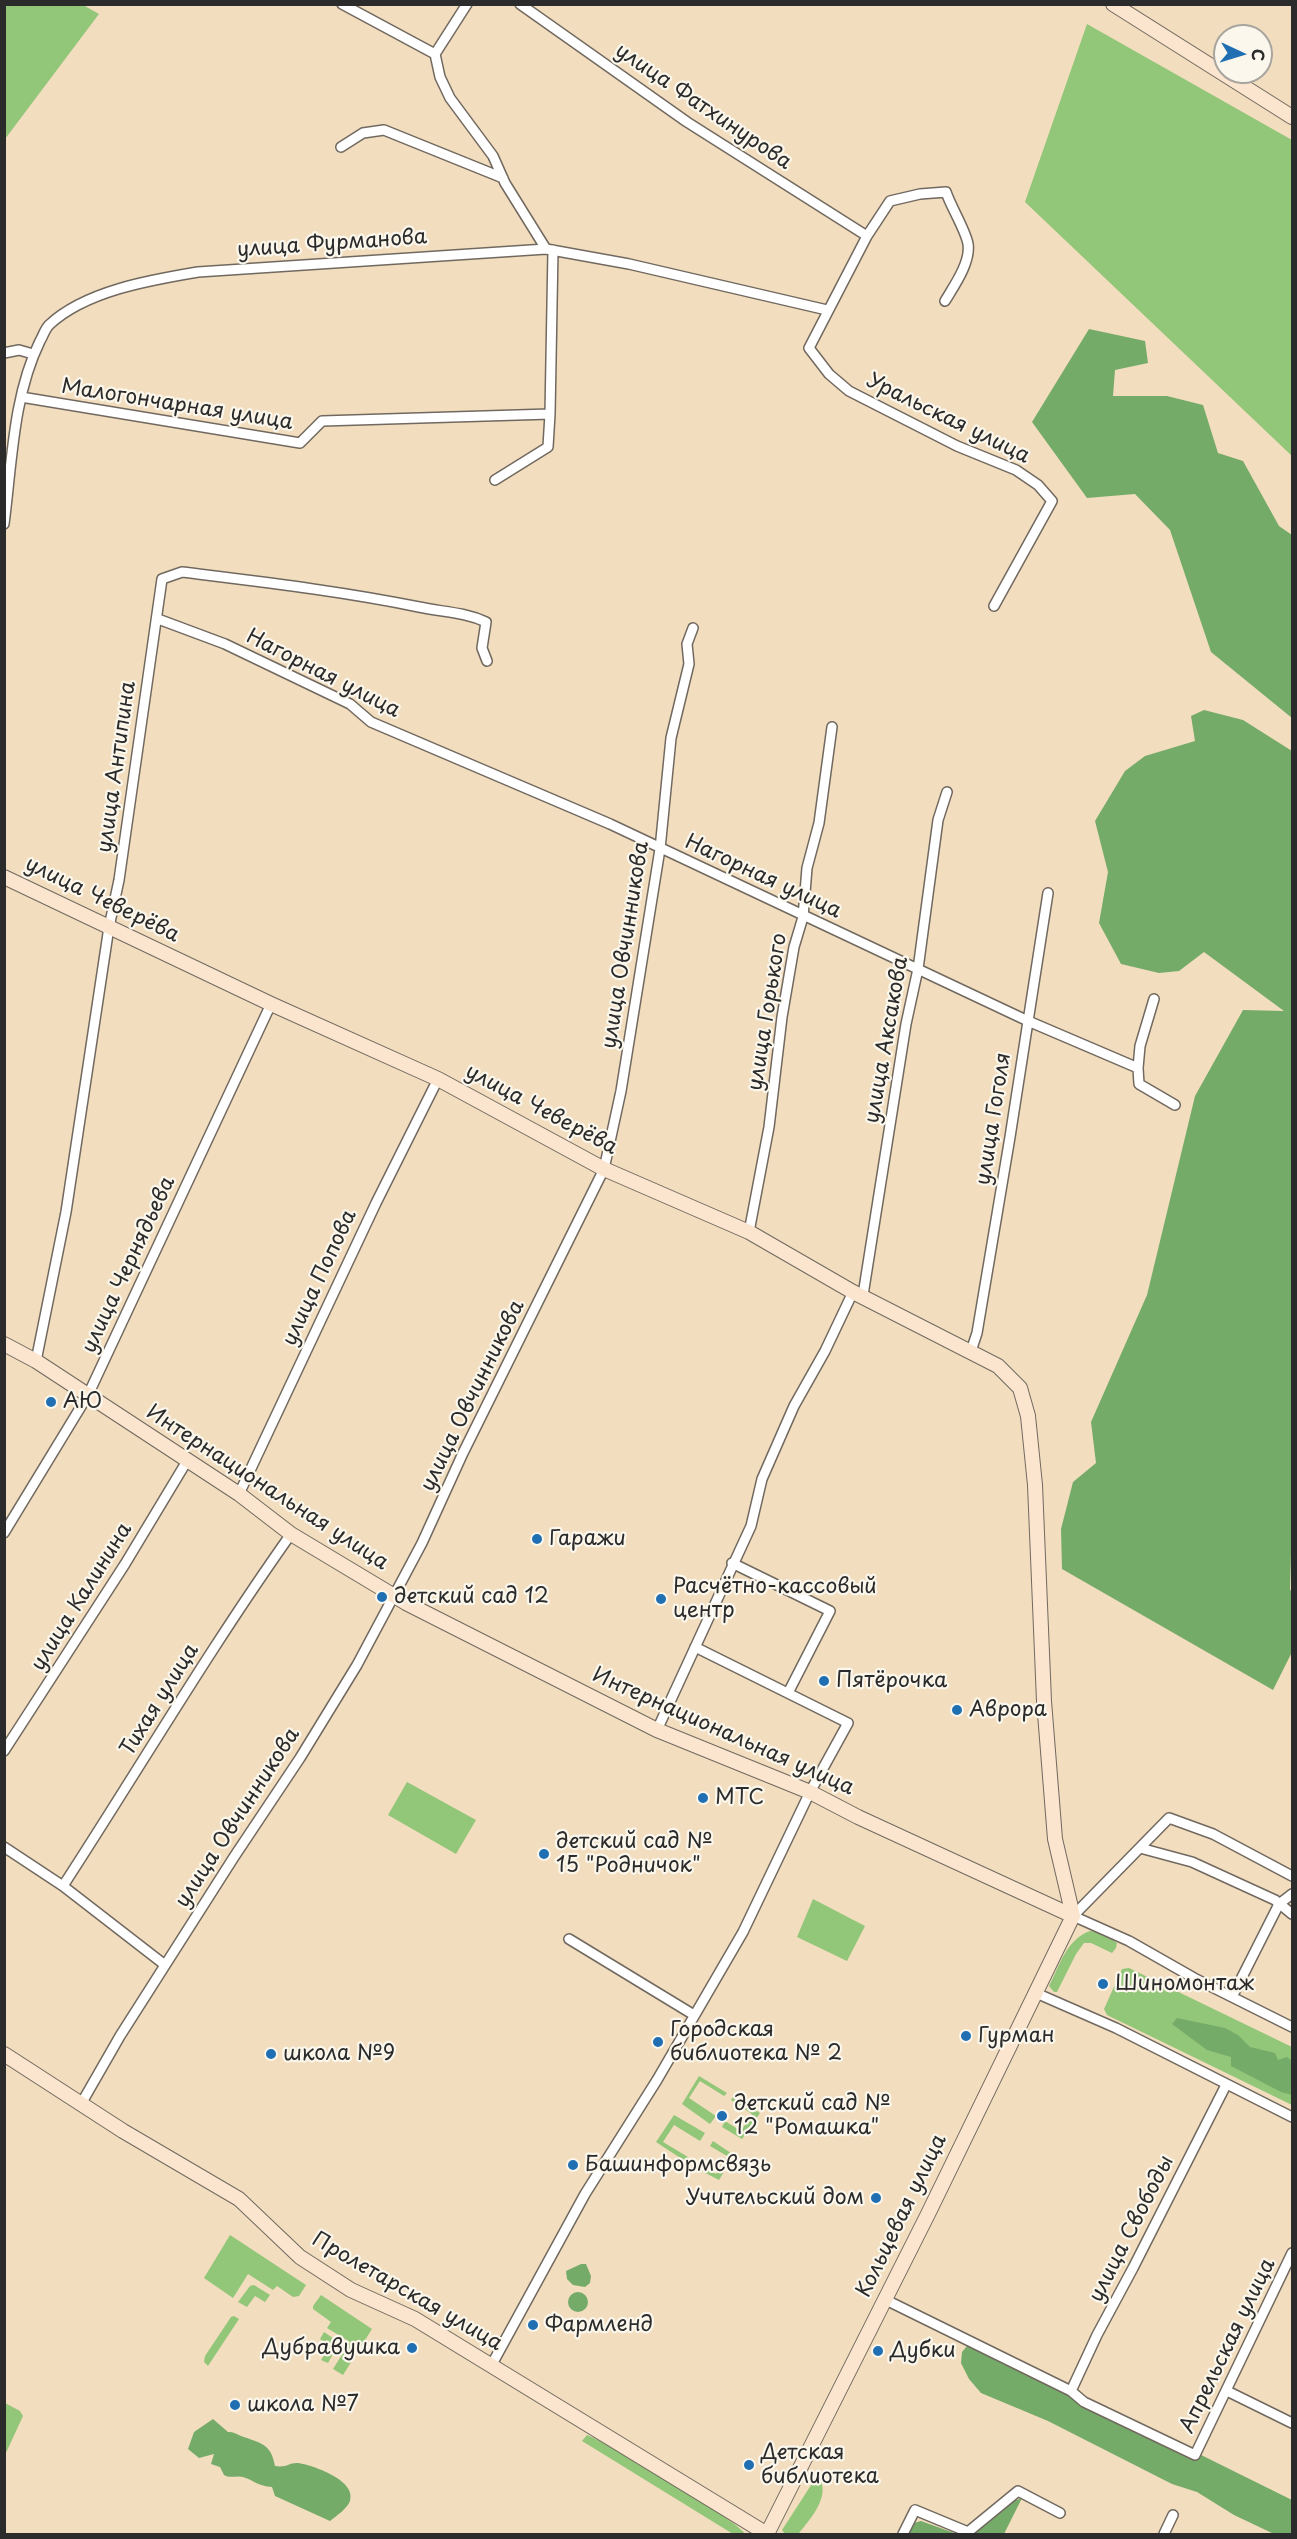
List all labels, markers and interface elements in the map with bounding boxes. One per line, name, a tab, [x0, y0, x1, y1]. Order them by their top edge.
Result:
north arrow	[1213, 24, 1273, 84]
street label: улица Фатхинурова	[610, 39, 796, 175]
text: С	[1247, 48, 1271, 62]
street label: улица Фурманова	[236, 225, 428, 263]
street label: Уральская улица	[862, 369, 1034, 469]
street label: Малогончарная улица	[59, 374, 295, 436]
street label: Нагорная улица	[242, 624, 404, 724]
street label: улица Антипина	[92, 679, 142, 855]
street label: Нагорная улица	[681, 830, 845, 924]
street label: улица Овчинникова	[597, 840, 655, 1050]
street label: улица Чеверёва	[21, 852, 183, 948]
street label: улица Горького	[743, 931, 793, 1093]
street label: улица Аксакова	[860, 955, 914, 1125]
street label: улица Гоголя	[971, 1051, 1017, 1187]
street label: улица Чеверёва	[461, 1059, 621, 1161]
street label: улица Чернядьева	[77, 1173, 181, 1357]
street label: улица Попова	[277, 1206, 363, 1350]
street label: улица Овчинникова	[416, 1296, 530, 1496]
place label: АЮ	[63, 1389, 102, 1415]
marker: АЮ	[44, 1395, 58, 1409]
street label: Интернациональная улица	[141, 1400, 393, 1576]
street label: улица Калинина	[26, 1518, 138, 1676]
place label: Гаражи	[549, 1526, 626, 1552]
marker: Гаражи	[530, 1532, 544, 1546]
place label: Расчётно-кассовый центр	[673, 1574, 877, 1624]
place label: детский сад 12	[394, 1584, 549, 1610]
marker: детский сад 12	[375, 1590, 389, 1604]
marker: Расчётно-кассовый центр	[654, 1592, 668, 1606]
street label: Тихая улица	[116, 1639, 204, 1761]
street label: Интернациональная улица	[588, 1663, 858, 1801]
place label: Пятёрочка	[836, 1668, 947, 1694]
marker: Пятёрочка	[817, 1674, 831, 1688]
place label: Аврора	[969, 1697, 1047, 1723]
marker: Аврора	[950, 1703, 964, 1717]
street label: улица Овчинникова	[170, 1723, 306, 1913]
place label: МТС	[715, 1785, 764, 1811]
marker: МТС	[696, 1791, 710, 1805]
place label: детский сад № 15 "Родничок"	[556, 1829, 712, 1879]
marker: детский сад № 15 "Родничок"	[537, 1847, 551, 1861]
place label: Шиномонтаж	[1115, 1971, 1254, 1997]
marker: Шиномонтаж	[1096, 1977, 1110, 1991]
place label: Городская библиотека № 2	[670, 2017, 842, 2067]
place label: Гурман	[978, 2023, 1055, 2049]
marker: Гурман	[959, 2029, 973, 2043]
marker: Городская библиотека № 2	[651, 2035, 665, 2049]
place label: школа №9	[283, 2041, 395, 2067]
marker: школа №9	[264, 2047, 278, 2061]
place label: детский сад № 12 "Ромашка"	[734, 2091, 890, 2141]
marker: детский сад № 12 "Ромашка"	[715, 2109, 729, 2123]
street label: Кольцевая улица	[852, 2130, 952, 2302]
street label: улица Свободы	[1084, 2151, 1180, 2307]
place label: Башинформсвязь	[585, 2152, 771, 2178]
marker: Башинформсвязь	[566, 2158, 580, 2172]
place label: Учительский дом	[686, 2185, 864, 2211]
marker: Учительский дом	[869, 2191, 883, 2205]
street label: Пролетарская улица	[307, 2227, 507, 2357]
street label: Апрельская улица	[1175, 2255, 1281, 2437]
place label: Фармленд	[545, 2312, 653, 2338]
marker: Фармленд	[526, 2318, 540, 2332]
place label: Дубравушка	[263, 2335, 400, 2361]
place label: Дубки	[890, 2338, 956, 2364]
marker: Дубравушка	[405, 2341, 419, 2355]
marker: Дубки	[871, 2344, 885, 2358]
place label: школа №7	[247, 2392, 359, 2418]
marker: школа №7	[228, 2398, 242, 2412]
place label: Детская библиотека	[761, 2440, 879, 2490]
marker: Детская библиотека	[742, 2458, 756, 2472]

